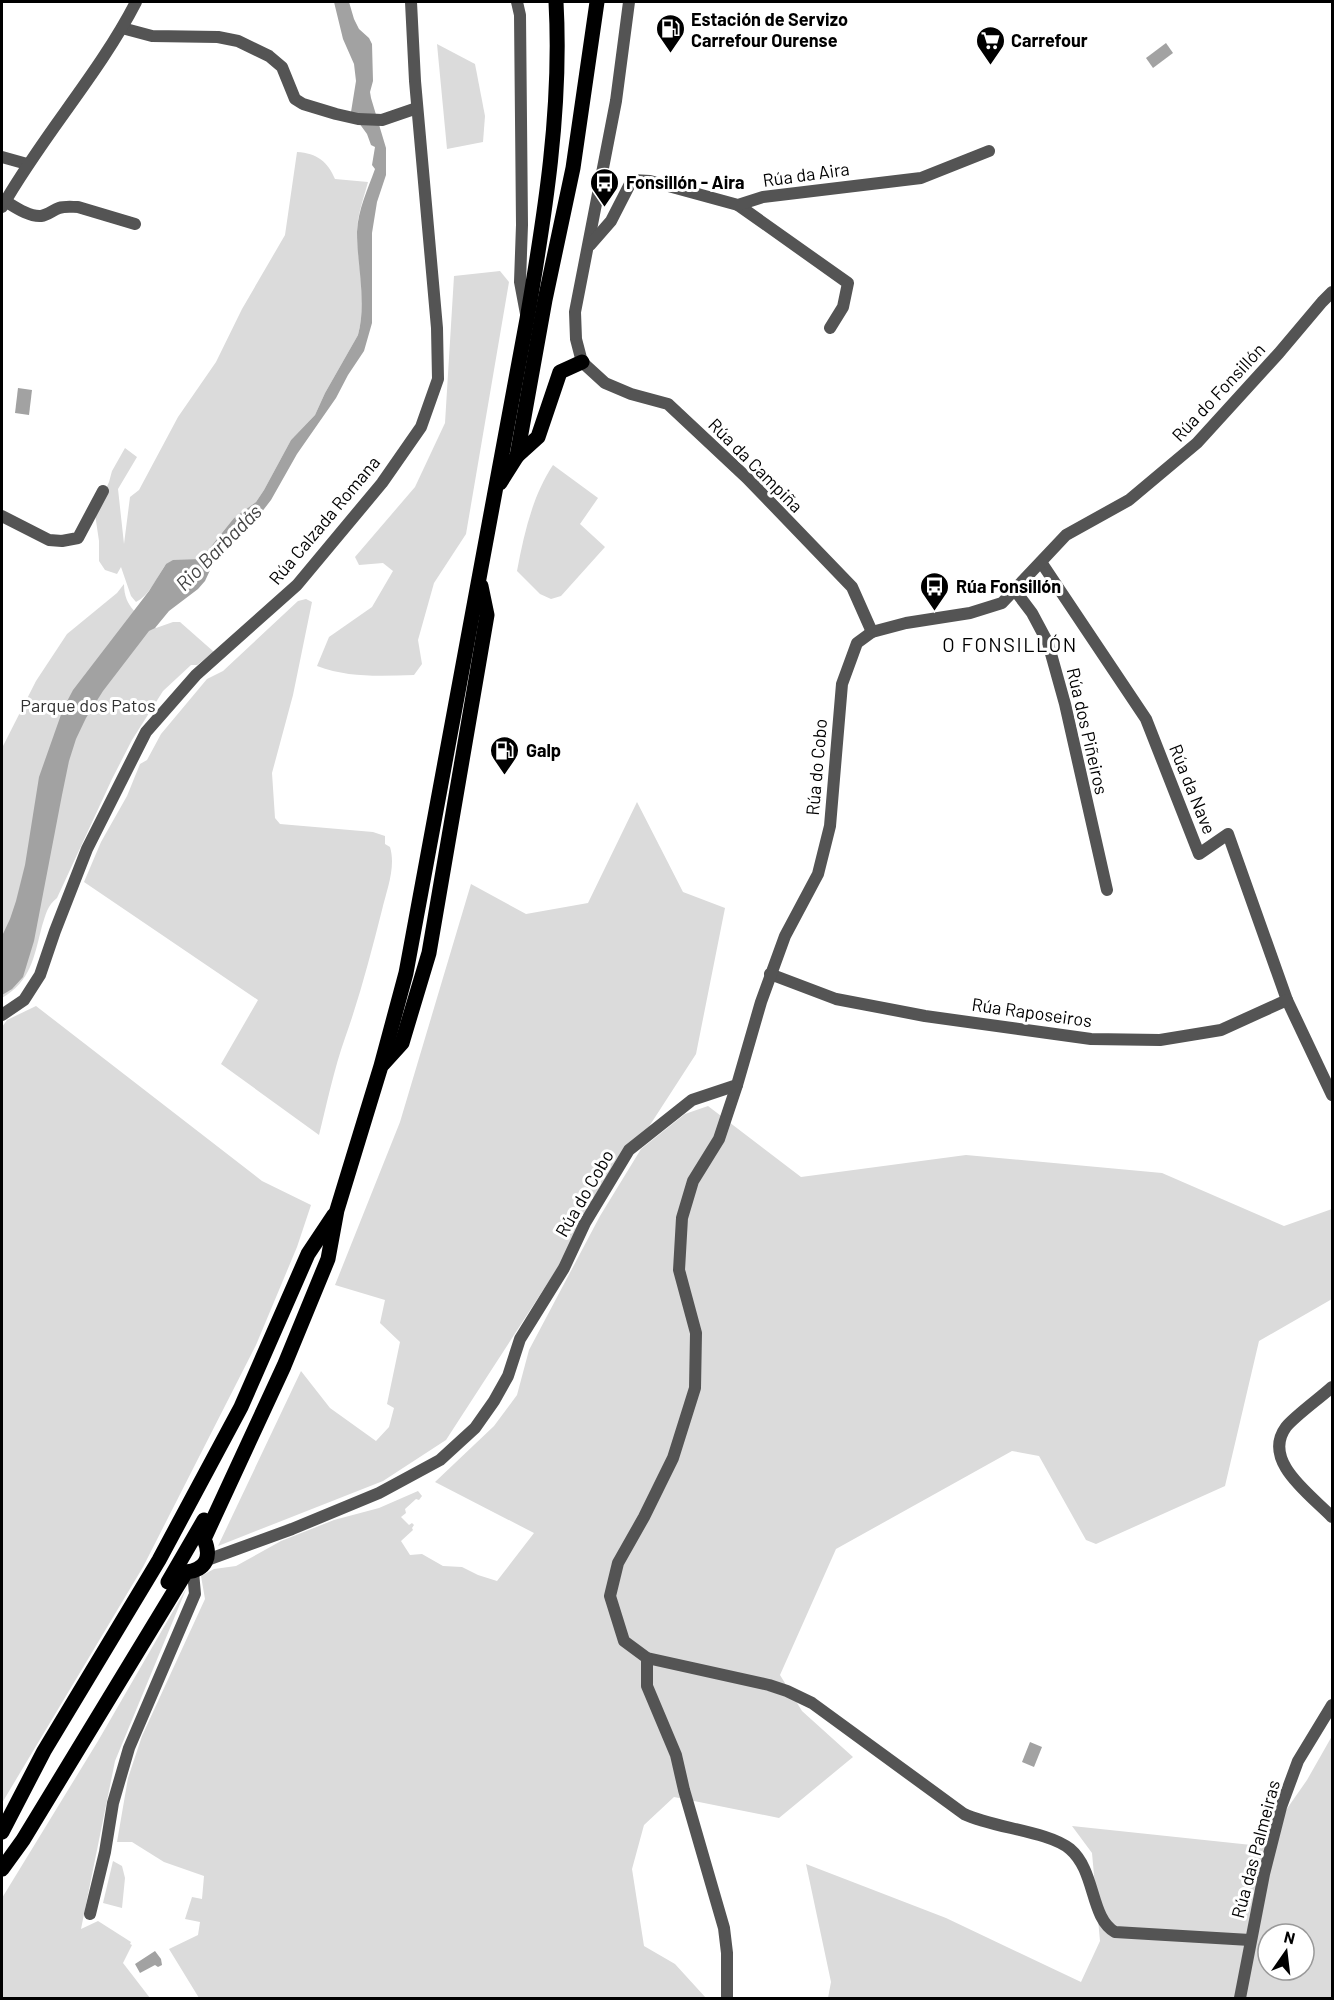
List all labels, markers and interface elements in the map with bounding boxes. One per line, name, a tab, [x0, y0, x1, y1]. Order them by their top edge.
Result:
place label: Estación de Servizo Carrefour Ourense	[691, 8, 848, 51]
fuel station icon: Estación de Servizo Carrefour Ourense	[654, 13, 686, 55]
supermarket icon: Carrefour	[974, 24, 1006, 66]
place label: Carrefour	[1011, 29, 1088, 51]
street label: Rúa da Aira	[761, 157, 851, 191]
bus stop icon: Fonsillón - Aira	[589, 166, 621, 208]
place label: Fonsillón - Aira	[626, 171, 745, 193]
street label: Rúa do Fonsillón	[1167, 338, 1269, 446]
street label: Rúa da Campiña	[704, 413, 808, 517]
street label: Rúa Calzada Romana	[264, 451, 384, 589]
water label: Rio Barbadás	[170, 499, 266, 595]
bus stop icon: Rúa Fonsillón	[919, 570, 951, 612]
place label: Rúa Fonsillón	[956, 575, 1061, 597]
district label: O FONSILLÓN	[942, 632, 1078, 656]
street label: Rúa dos Piñeiros	[1063, 665, 1113, 797]
park label: Parque dos Patos	[20, 694, 156, 716]
street label: Rúa do Cobo	[801, 718, 831, 816]
fuel station icon: Galp	[489, 734, 521, 776]
place label: Galp	[526, 739, 561, 761]
street label: Rúa da Nave	[1165, 741, 1221, 837]
street label: Rúa Raposeiros	[970, 993, 1094, 1031]
street label: Rúa do Cobo	[550, 1146, 618, 1240]
street label: Rúa das Palmeiras	[1226, 1778, 1284, 1920]
north arrow	[1256, 1922, 1316, 1982]
text: N	[1282, 1926, 1297, 1947]

